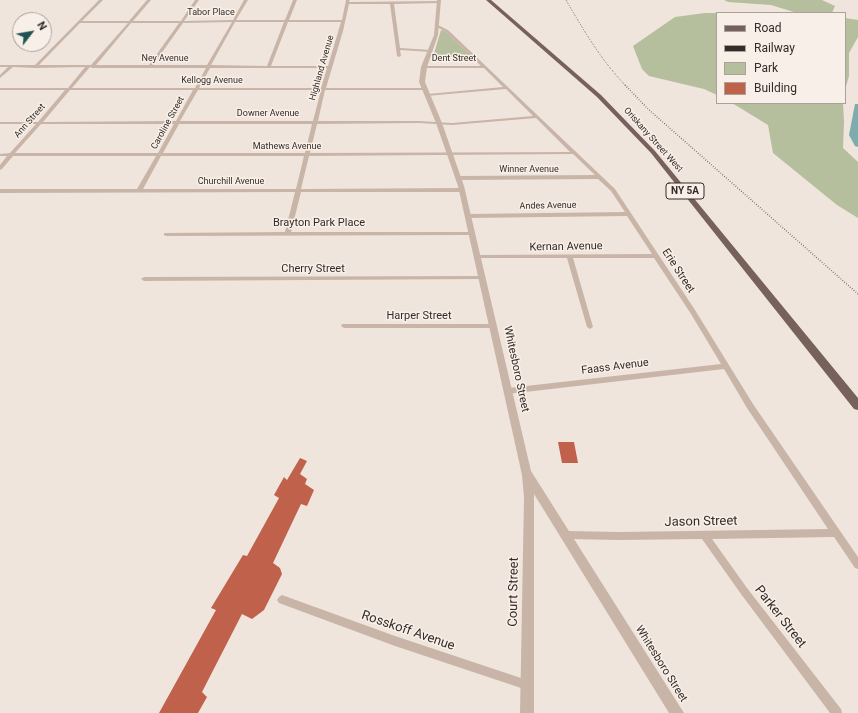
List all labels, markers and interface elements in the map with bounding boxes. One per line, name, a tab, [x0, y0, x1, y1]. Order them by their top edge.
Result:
street label: Tabor Place	[187, 8, 235, 18]
north arrow	[12, 12, 52, 52]
legend	[716, 12, 846, 104]
text: N	[34, 19, 49, 33]
text: Road	[754, 21, 782, 35]
street label: Highland Avenue	[308, 34, 336, 102]
text: Railway	[754, 41, 795, 55]
street label: Ney Avenue	[141, 54, 189, 64]
street label: Dent Street	[432, 54, 476, 64]
text: Park	[754, 61, 778, 75]
street label: Kellogg Avenue	[181, 76, 243, 86]
text: Building	[754, 81, 797, 95]
street label: Caroline Street	[149, 95, 187, 151]
street label: Ann Street	[12, 102, 48, 140]
street label: Oriskany Street West	[621, 105, 685, 175]
street label: Downer Avenue	[237, 109, 299, 119]
street label: Mathews Avenue	[253, 142, 321, 152]
street label: Winner Avenue	[499, 165, 559, 175]
street label: Churchill Avenue	[198, 177, 264, 187]
road number: NY 5A	[666, 183, 704, 199]
street label: Andes Avenue	[519, 200, 577, 212]
street label: Brayton Park Place	[273, 216, 365, 230]
street label: Kernan Avenue	[529, 240, 603, 254]
street label: Erie Street	[659, 246, 697, 296]
street label: Cherry Street	[281, 262, 345, 276]
street label: Harper Street	[386, 309, 452, 323]
street label: Whitesboro Street	[500, 325, 532, 413]
street label: Faass Avenue	[580, 356, 650, 378]
street label: Jason Street	[664, 514, 738, 530]
street label: Court Street	[506, 557, 522, 627]
street label: Parker Street	[751, 583, 809, 651]
street label: Rosskoff Avenue	[359, 608, 457, 654]
street label: Whitesboro Street	[632, 623, 690, 705]

